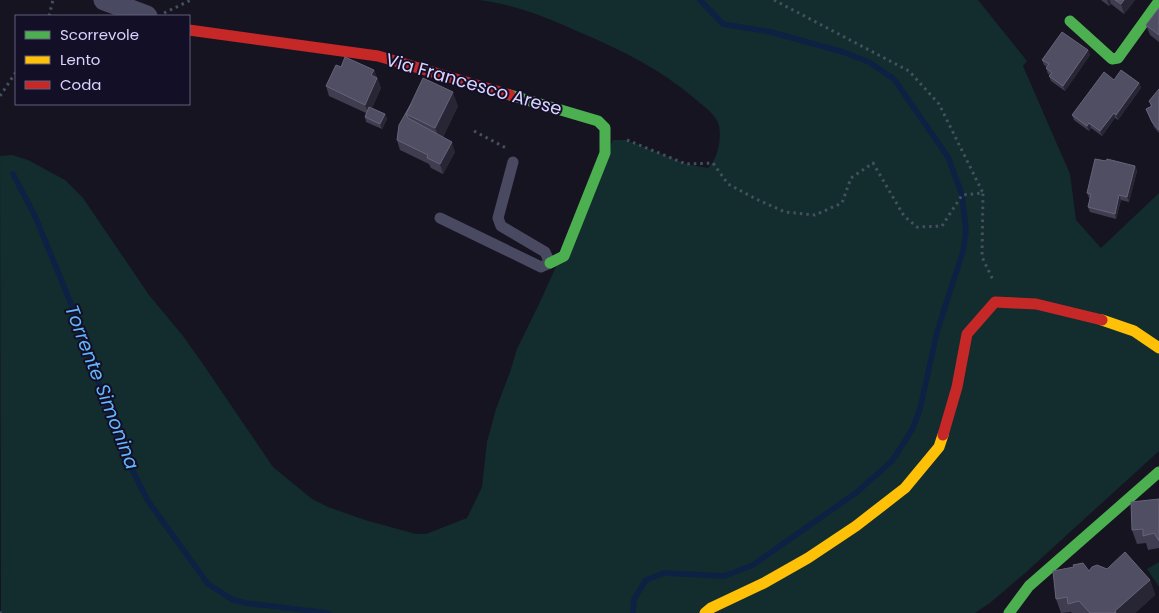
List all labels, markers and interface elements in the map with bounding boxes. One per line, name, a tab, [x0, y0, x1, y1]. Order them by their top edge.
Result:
legend	[15, 15, 190, 105]
text: Scorrevole	[60, 24, 139, 45]
street label: Via Francesco Arese	[383, 47, 565, 121]
text: Lento	[60, 49, 100, 70]
text: Coda	[60, 74, 101, 95]
water label: Torrente Simonina	[58, 301, 146, 473]

